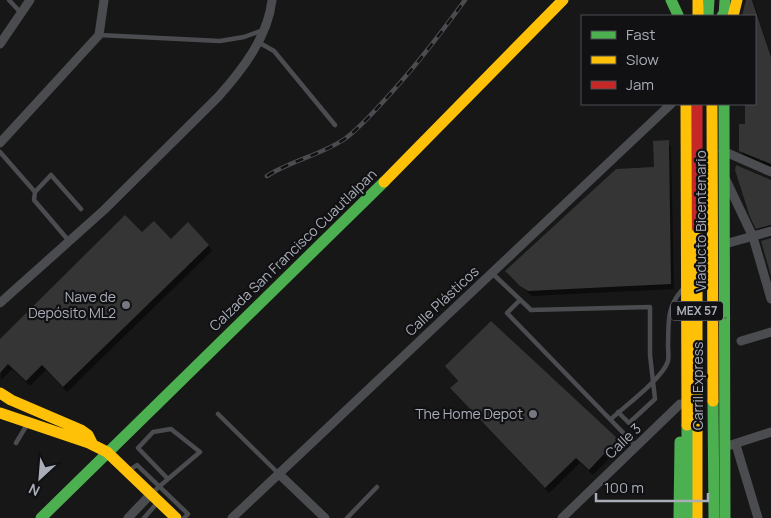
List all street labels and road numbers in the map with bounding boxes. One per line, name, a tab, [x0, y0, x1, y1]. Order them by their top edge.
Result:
street label: Viaducto Bicentenario	[691, 150, 710, 292]
street label: Calzada San Francisco Cuautlalpan	[205, 164, 380, 335]
street label: Calle Plásticos	[401, 262, 483, 340]
road number: MEX 57	[671, 302, 723, 321]
street label: Carril Express	[688, 342, 707, 430]
street label: Calle 3	[601, 419, 645, 462]

